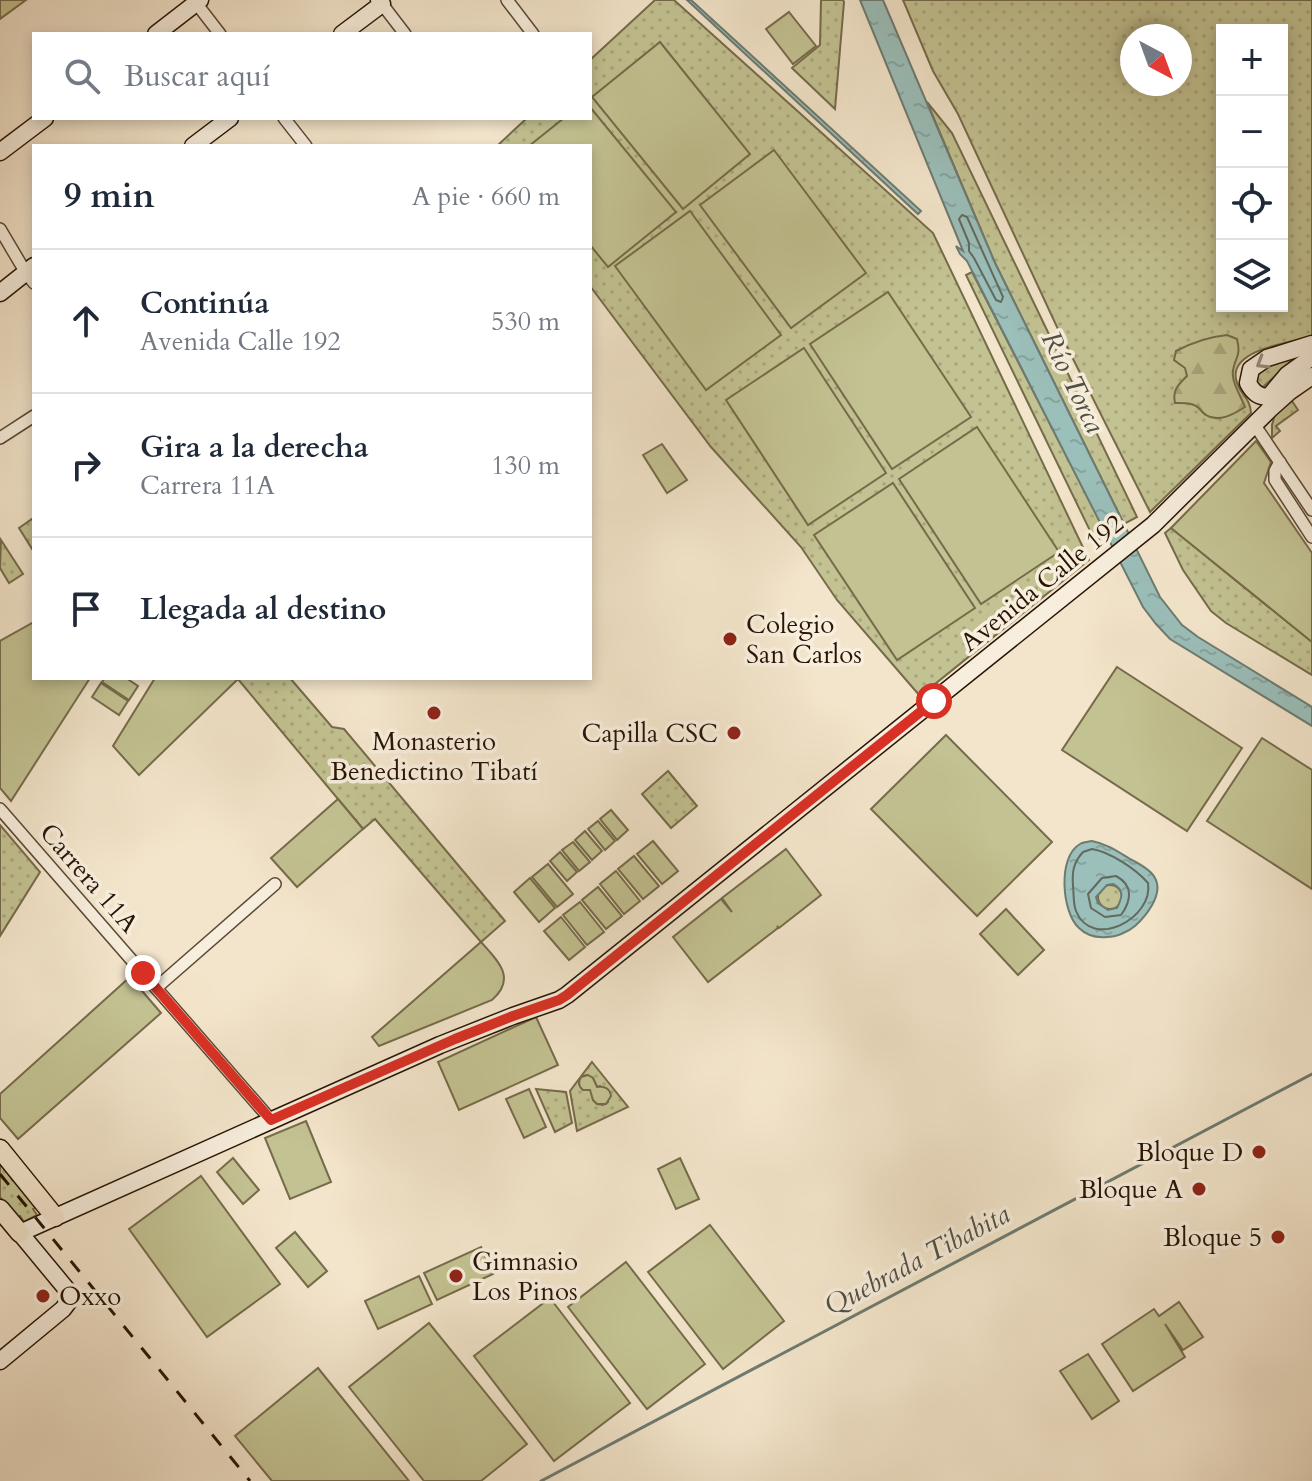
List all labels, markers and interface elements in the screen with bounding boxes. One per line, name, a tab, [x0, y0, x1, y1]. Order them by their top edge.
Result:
north arrow	[1120, 24, 1192, 96]
map controls	[1216, 24, 1288, 312]
button: +	[1216, 24, 1288, 96]
search box	[32, 32, 592, 120]
icon: search	[60, 54, 104, 98]
text: Buscar aquí	[124, 56, 270, 97]
button: −	[1216, 96, 1288, 168]
button: locate	[1216, 168, 1288, 240]
text: 9 min	[64, 173, 155, 219]
text: A pie · 660 m	[412, 179, 560, 214]
button: layers	[1216, 240, 1288, 312]
text: Continúa	[140, 283, 270, 324]
icon: ahead	[64, 299, 108, 343]
text: 530 m	[491, 304, 560, 339]
text: Avenida Calle 192	[140, 324, 341, 359]
water label: Río Torca	[1032, 325, 1114, 439]
one-way arrow	[1257, 353, 1271, 368]
text: Gira a la derecha	[140, 427, 369, 468]
icon: right	[64, 443, 108, 487]
text: 130 m	[491, 448, 560, 483]
text: Carrera 11A	[140, 468, 275, 503]
street label: Avenida Calle 192	[953, 506, 1131, 660]
icon: arrive	[64, 587, 108, 631]
text: Llegada al destino	[140, 589, 386, 630]
place label: Colegio San Carlos	[746, 607, 862, 672]
marker: Colegio San Carlos	[721, 630, 739, 648]
route start	[916, 683, 952, 719]
marker: Monasterio Benedictino Tibatí	[425, 704, 443, 722]
place label: Capilla CSC	[582, 716, 718, 751]
place label: Monasterio Benedictino Tibatí	[330, 724, 538, 789]
marker: Capilla CSC	[725, 724, 743, 742]
street label: Carrera 11A	[32, 816, 147, 941]
route end	[125, 955, 161, 991]
place label: Bloque D	[1137, 1135, 1243, 1170]
marker: Bloque D	[1250, 1143, 1268, 1161]
place label: Bloque A	[1079, 1172, 1184, 1207]
marker: Bloque A	[1190, 1180, 1208, 1198]
water label: Quebrada Tibabita	[818, 1195, 1016, 1325]
place label: Bloque 5	[1163, 1220, 1262, 1255]
marker: Bloque 5	[1269, 1228, 1287, 1246]
place label: Gimnasio Los Pinos	[472, 1244, 578, 1309]
marker: Gimnasio Los Pinos	[447, 1267, 465, 1285]
place label: Oxxo	[59, 1279, 121, 1314]
marker: Oxxo	[34, 1287, 52, 1305]

